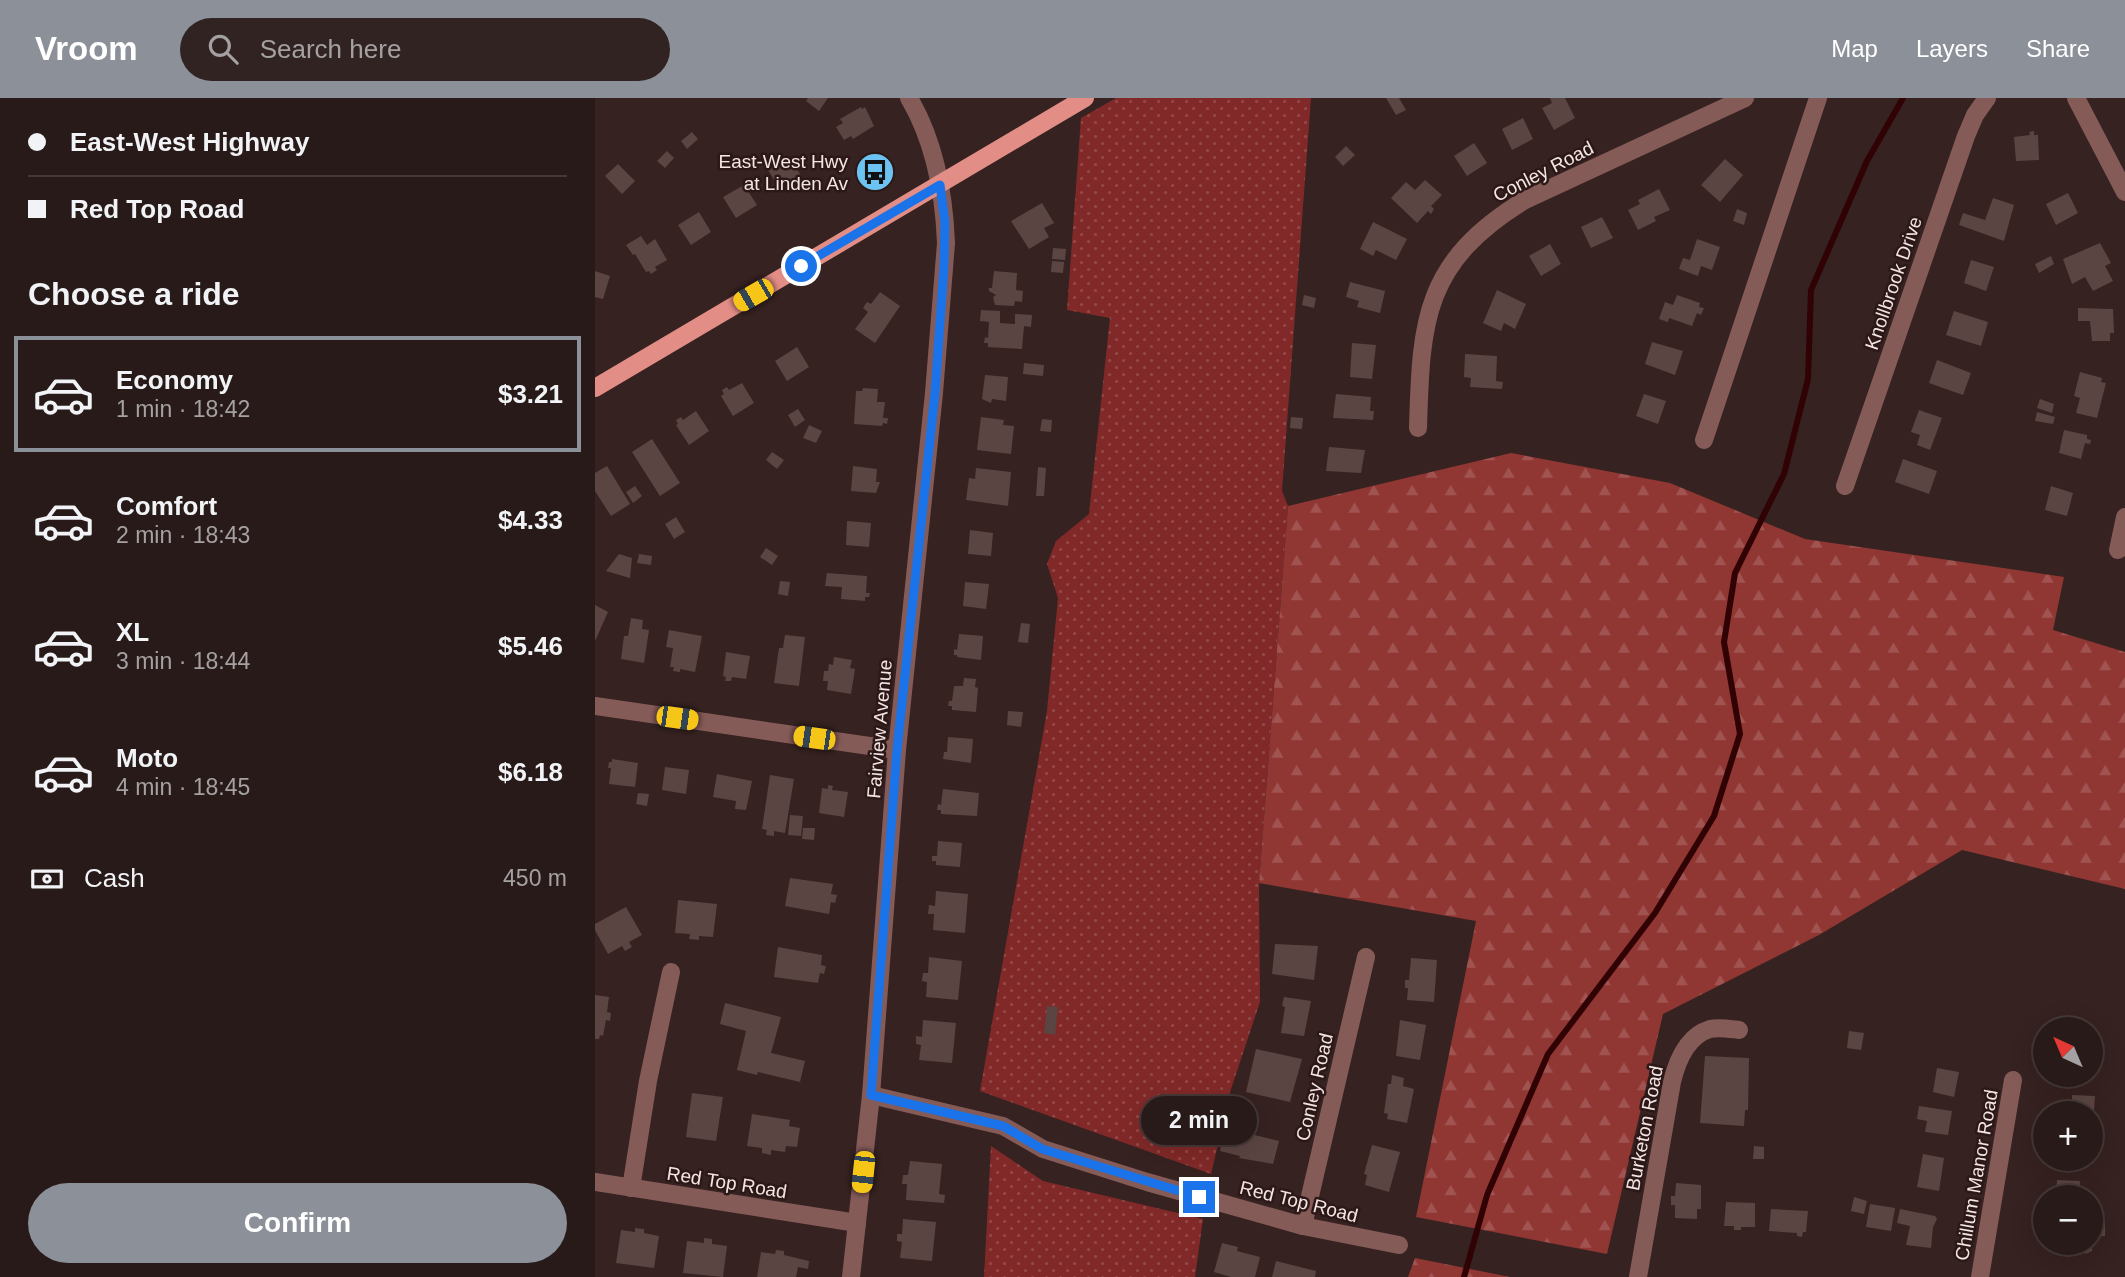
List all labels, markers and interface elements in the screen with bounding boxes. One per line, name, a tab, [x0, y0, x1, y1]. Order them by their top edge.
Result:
search box	[180, 18, 670, 81]
text: Vroom	[35, 30, 138, 67]
icon: search	[204, 30, 242, 68]
text: Search here	[260, 34, 401, 64]
text: Map	[1831, 35, 1878, 62]
text: Layers	[1916, 35, 1988, 62]
text: Share	[2026, 35, 2090, 62]
text: East-West Highway	[70, 127, 309, 157]
street label: Conley Road	[1490, 137, 1597, 206]
place label: East-West Hwy at Linden Av	[718, 151, 848, 194]
bus stop icon: East-West Hwy at Linden Av	[854, 151, 896, 193]
text: Red Top Road	[70, 194, 244, 224]
street label: Knollbrook Drive	[1861, 214, 1926, 352]
route start	[785, 250, 817, 282]
car	[730, 275, 777, 315]
text: Choose a ride	[28, 276, 240, 312]
icon: car	[32, 363, 95, 426]
text: Economy	[116, 365, 233, 395]
text: $3.21	[498, 379, 563, 409]
text: 1 min · 18:42	[116, 396, 250, 422]
icon: car	[32, 489, 95, 552]
text: Comfort	[116, 491, 217, 521]
text: $4.33	[498, 505, 563, 535]
text: 2 min · 18:43	[116, 522, 250, 548]
icon: car	[32, 615, 95, 678]
text: XL	[116, 617, 149, 647]
text: $5.46	[498, 631, 563, 661]
text: 3 min · 18:44	[116, 648, 250, 674]
street label: Fairview Avenue	[863, 659, 896, 799]
car	[655, 705, 700, 731]
car	[792, 725, 837, 751]
icon: car	[32, 741, 95, 804]
text: Moto	[116, 743, 178, 773]
text: $6.18	[498, 757, 563, 787]
text: 4 min · 18:45	[116, 774, 250, 800]
icon: cash	[28, 860, 66, 898]
text: Cash	[84, 863, 145, 893]
text: 450 m	[503, 865, 567, 891]
north arrow	[2033, 1017, 2103, 1087]
map controls	[2033, 1017, 2103, 1255]
street label: Conley Road	[1292, 1031, 1337, 1143]
street label: Burketon Road	[1622, 1064, 1667, 1192]
street label: Chillum Manor Road	[1951, 1088, 2002, 1262]
callout: 2 min	[1141, 1096, 1257, 1144]
button: +	[2033, 1101, 2103, 1171]
text: 2 min	[1169, 1107, 1229, 1133]
car	[851, 1150, 876, 1194]
street label: Red Top Road	[665, 1163, 788, 1202]
street label: Red Top Road	[1238, 1177, 1360, 1226]
route end	[1183, 1181, 1215, 1213]
button: Confirm	[28, 1183, 567, 1263]
button: −	[2033, 1185, 2103, 1255]

